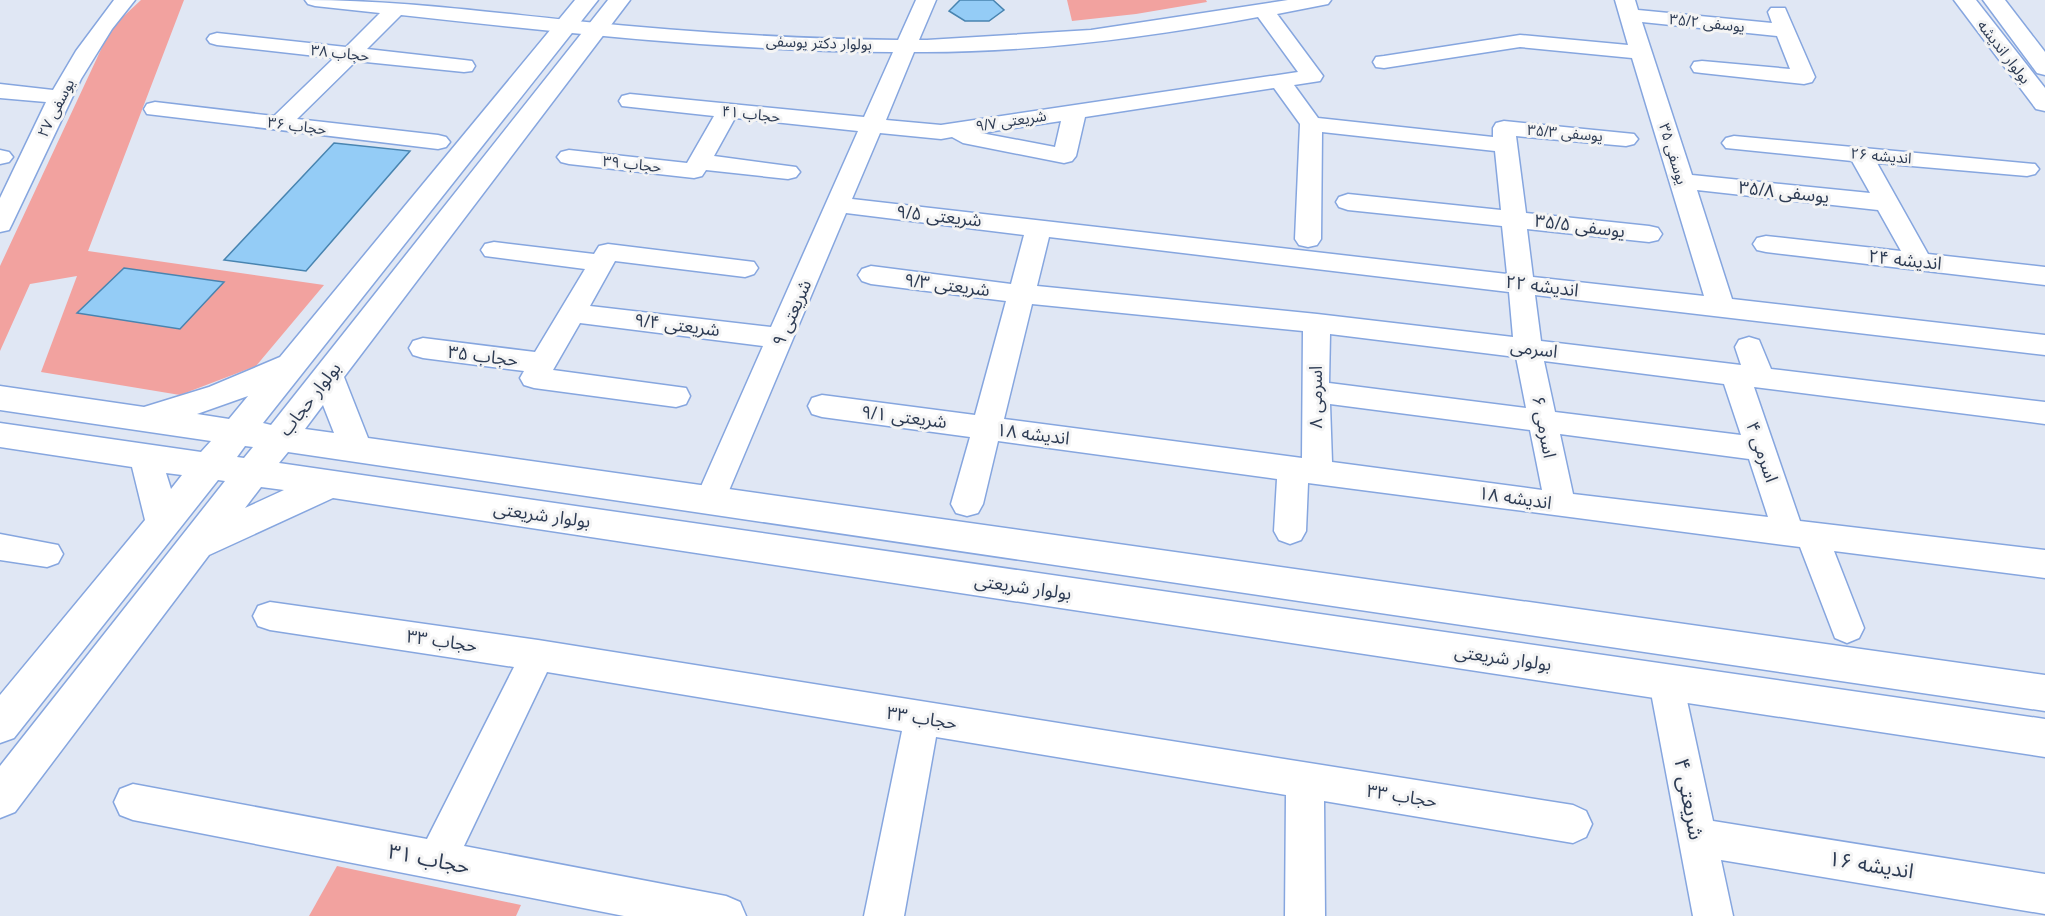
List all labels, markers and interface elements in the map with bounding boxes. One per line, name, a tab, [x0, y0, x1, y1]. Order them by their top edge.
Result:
street label: یوسفی ۳۵/۲	[1668, 10, 1746, 36]
street label: بولوار اندیشه	[1974, 17, 2034, 87]
street label: بولوار دکتر یوسفی	[766, 32, 872, 54]
street label: حجاب ۳۸	[310, 41, 370, 64]
street label: یوسفی ۲۷	[34, 76, 78, 140]
street label: حجاب ۴۱	[721, 102, 781, 125]
street label: شریعتی ۹/۷	[974, 106, 1048, 135]
street label: حجاب ۳۶	[267, 113, 328, 138]
street label: یوسفی ۳۵/۳	[1526, 121, 1604, 145]
street label: یوسفی ۳۵	[1655, 121, 1691, 187]
street label: اندیشه ۲۶	[1850, 144, 1912, 167]
street label: حجاب ۳۹	[602, 152, 662, 175]
street label: یوسفی ۳۵/۸	[1738, 177, 1830, 208]
street label: شریعتی ۹/۵	[895, 202, 983, 231]
street label: یوسفی ۳۵/۵	[1533, 211, 1626, 242]
street label: اندیشه ۲۴	[1867, 246, 1943, 274]
street label: شریعتی ۹/۳	[903, 270, 991, 301]
street label: اندیشه ۲۲	[1504, 272, 1580, 300]
street label: شریعتی ۹	[768, 277, 816, 350]
street label: شریعتی ۹/۴	[633, 310, 721, 341]
street label: اسرمی	[1509, 336, 1559, 363]
street label: حجاب ۳۵	[447, 342, 519, 370]
street label: بولوار حجاب	[275, 358, 346, 440]
street label: اسرمی ۸	[1306, 366, 1327, 428]
street label: اسرمی ۶	[1527, 394, 1560, 460]
street label: شریعتی ۹/۱	[860, 402, 948, 433]
street label: اسرمی ۴	[1741, 419, 1782, 485]
street label: اندیشه ۱۸	[995, 420, 1071, 448]
street label: اندیشه ۱۸	[1477, 483, 1553, 513]
street label: بولوار شریعتی	[492, 498, 592, 533]
street label: بولوار شریعتی	[973, 570, 1073, 605]
street label: حجاب ۳۳	[406, 626, 478, 656]
street label: بولوار شریعتی	[1453, 641, 1553, 676]
street label: حجاب ۳۳	[885, 703, 959, 733]
street label: شریعتی ۴	[1669, 756, 1709, 842]
street label: حجاب ۳۳	[1365, 781, 1439, 811]
street label: حجاب ۳۱	[386, 839, 472, 878]
street label: اندیشه ۱۶	[1827, 846, 1915, 883]

